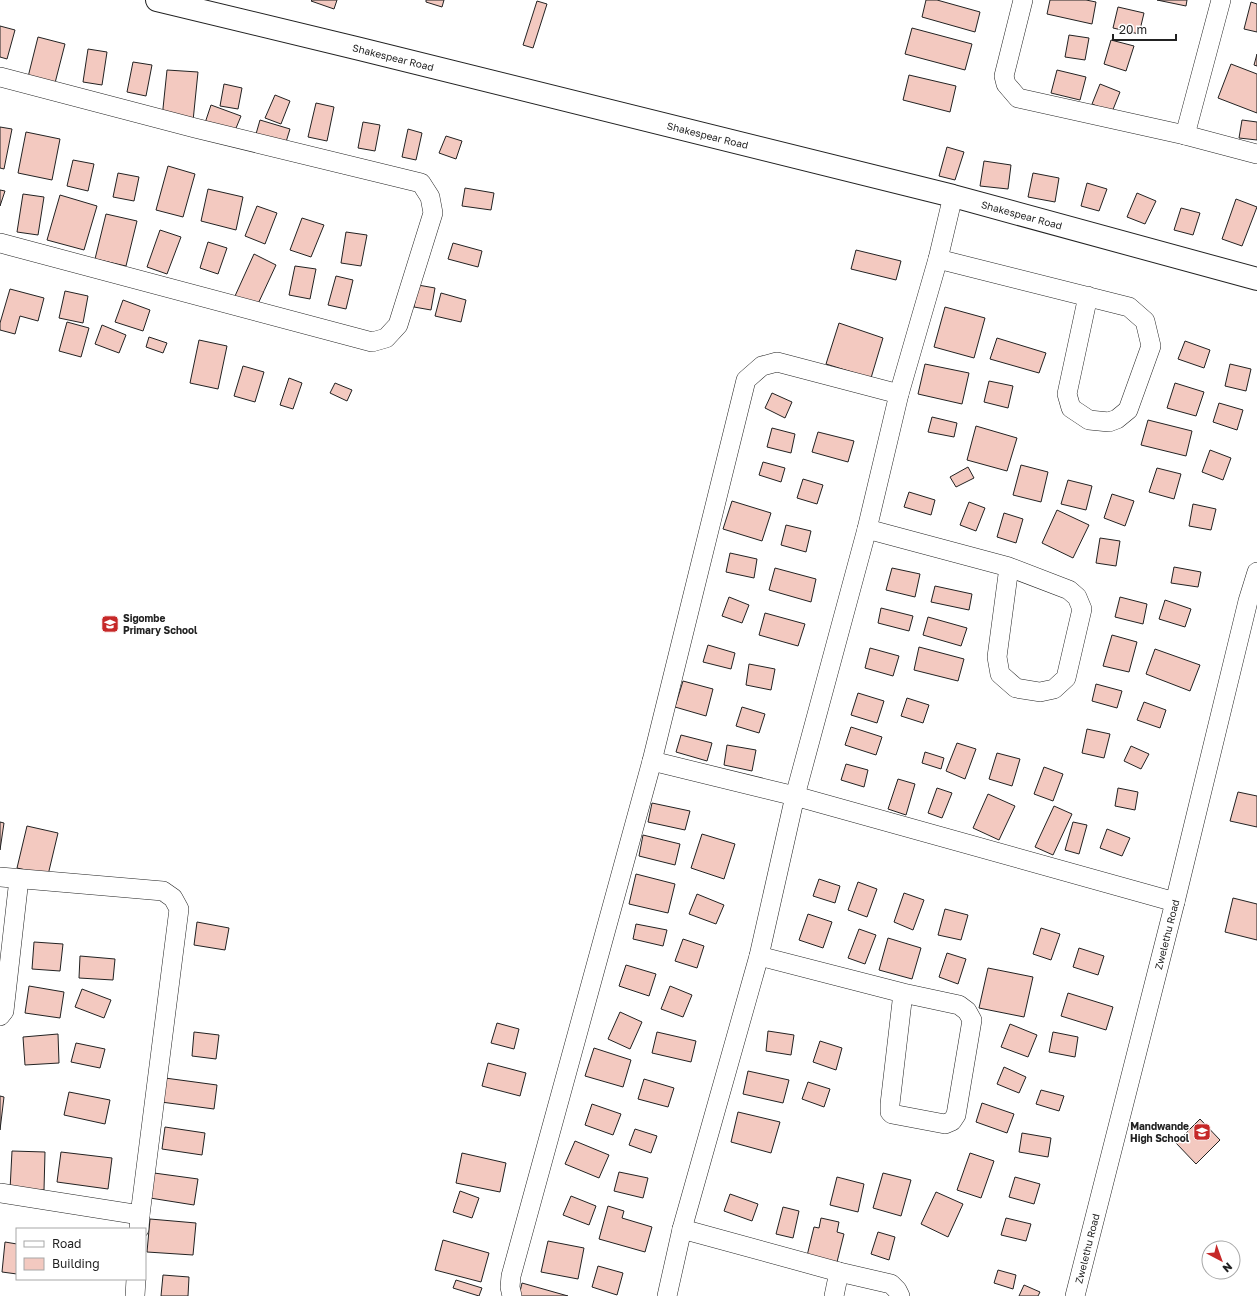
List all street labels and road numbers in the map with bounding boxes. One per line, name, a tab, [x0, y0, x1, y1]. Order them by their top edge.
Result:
street label: Shakespear Road	[351, 41, 435, 73]
street label: Shakespear Road	[666, 119, 750, 151]
street label: Shakespear Road	[980, 198, 1063, 232]
street label: Zwelethu Road	[1152, 898, 1181, 971]
street label: Zwelethu Road	[1072, 1212, 1102, 1285]

